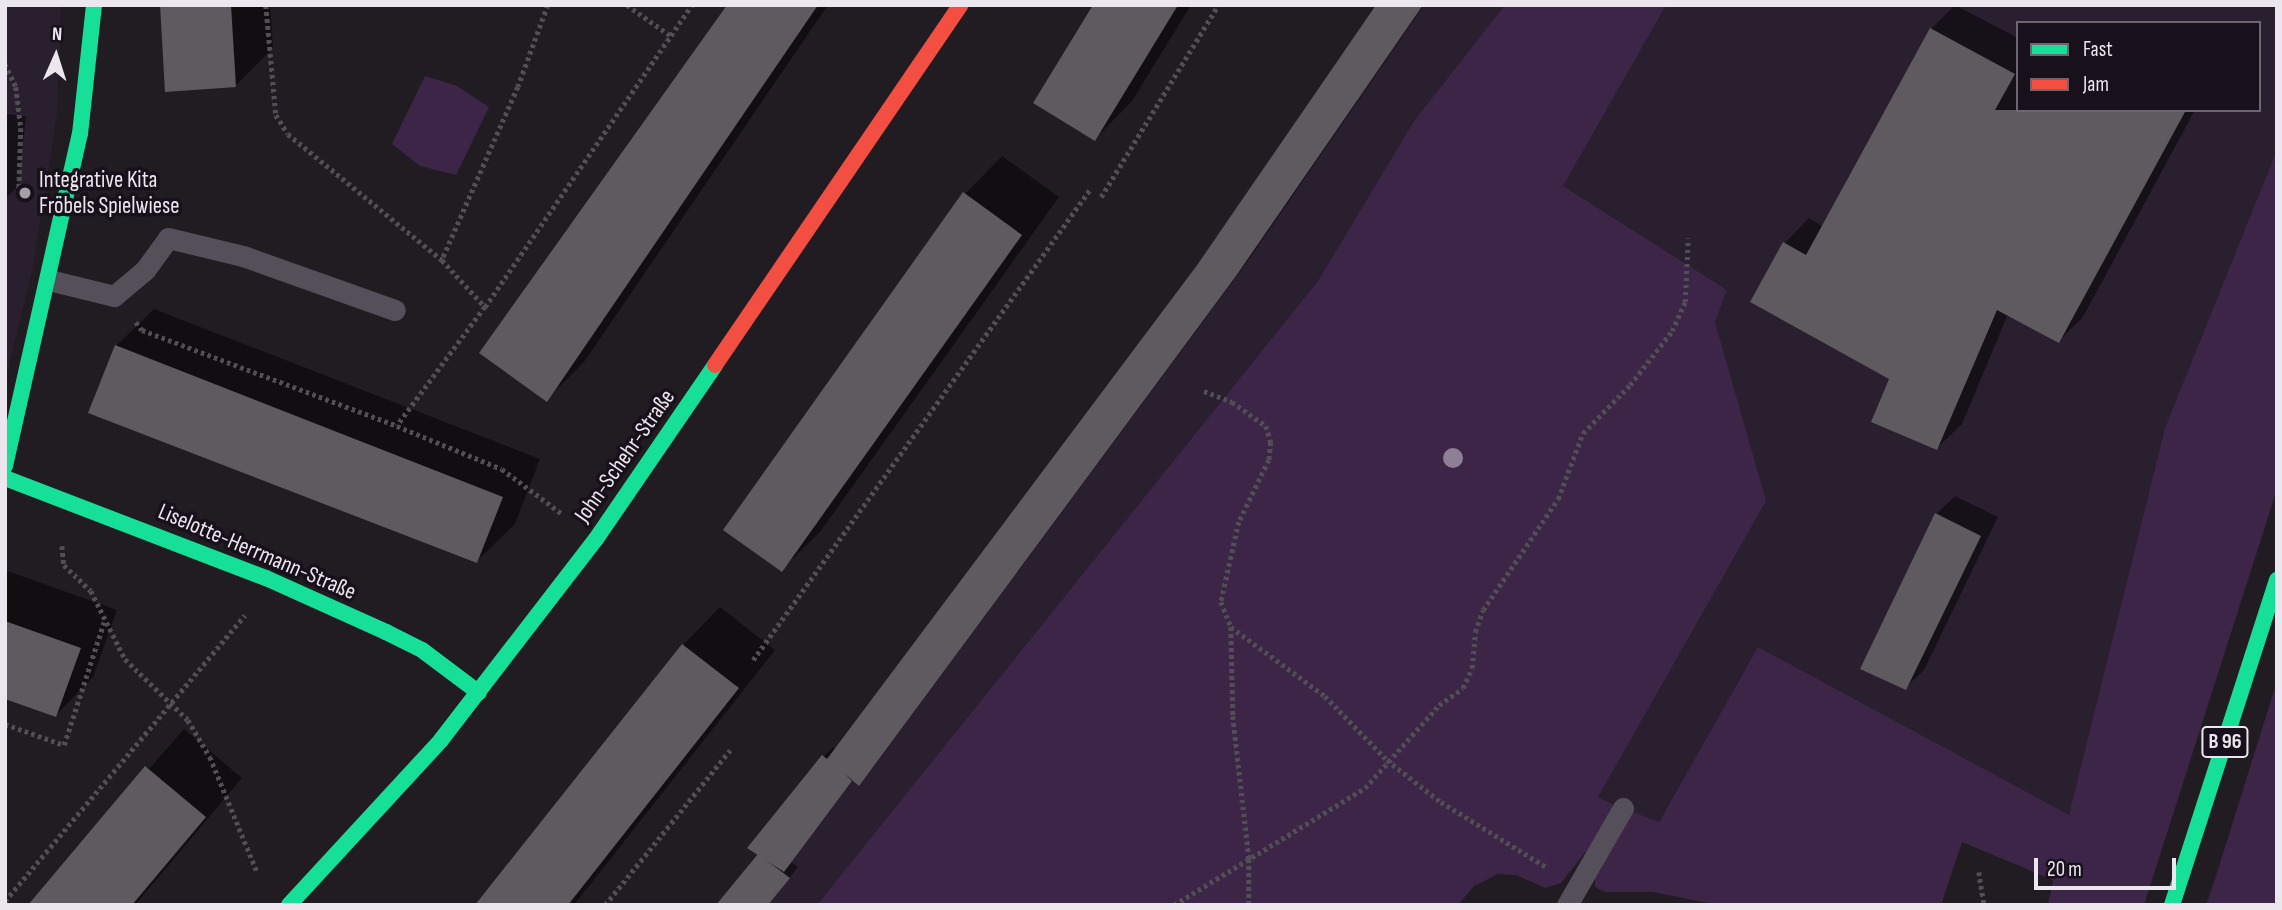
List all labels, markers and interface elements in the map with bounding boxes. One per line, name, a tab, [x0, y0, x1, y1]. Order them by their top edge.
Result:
north arrow	[21, 21, 91, 91]
legend	[2016, 21, 2261, 112]
text: N	[51, 23, 63, 46]
text: Fast	[2083, 37, 2113, 62]
text: Jam	[2083, 72, 2109, 97]
place label: Integrative Kita Fröbels Spielwiese	[39, 166, 180, 220]
marker: Integrative Kita Fröbels Spielwiese	[17, 185, 33, 201]
street label: John-Schehr-Straße	[569, 384, 681, 528]
street label: Liselotte-Herrmann-Straße	[154, 498, 360, 606]
road number: B 96	[2200, 724, 2250, 760]
scale bar	[2037, 844, 2179, 888]
text: 20 m	[2047, 857, 2082, 882]

